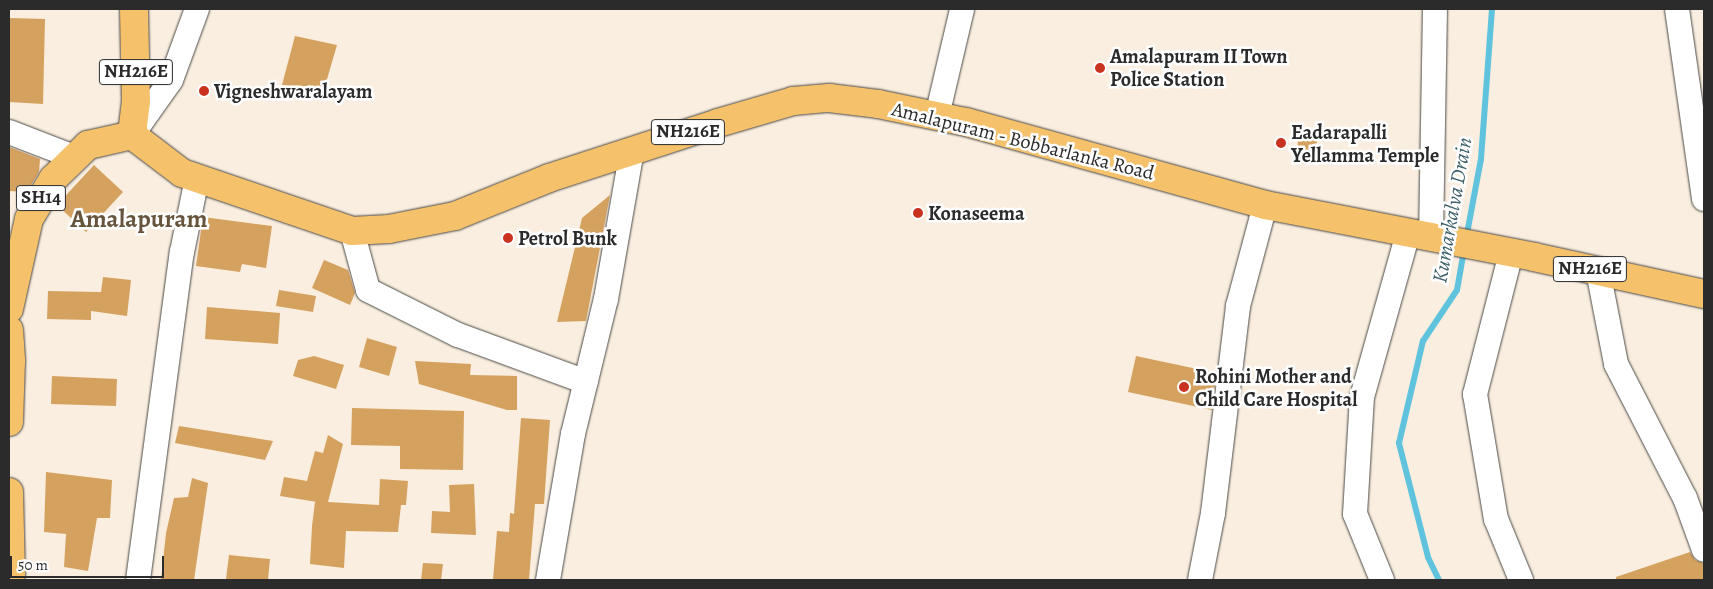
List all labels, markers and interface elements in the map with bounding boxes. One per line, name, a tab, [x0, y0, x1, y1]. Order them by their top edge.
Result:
place label: Amalapuram II Town Police Station	[1110, 44, 1288, 91]
road number: NH216E	[98, 56, 174, 88]
marker: Amalapuram II Town Police Station	[1094, 62, 1106, 74]
place label: Vigneshwaralayam	[214, 79, 373, 103]
marker: Vigneshwaralayam	[198, 85, 210, 97]
street label: Amalapuram - Bobbarlanka Road	[889, 97, 1157, 185]
road number: NH216E	[650, 115, 726, 148]
place label: Eadarapalli Yellamma Temple	[1291, 120, 1439, 167]
water label: Kumarkalva Drain	[1427, 135, 1477, 285]
marker: Eadarapalli Yellamma Temple	[1275, 137, 1287, 149]
road number: SH14	[15, 182, 67, 214]
place label: Konaseema	[928, 201, 1025, 225]
district label: Amalapuram	[71, 204, 207, 234]
marker: Konaseema	[912, 207, 924, 219]
place label: Petrol Bunk	[518, 226, 617, 250]
marker: Petrol Bunk	[502, 232, 514, 244]
road number: NH216E	[1552, 252, 1628, 286]
place label: Rohini Mother and Child Care Hospital	[1195, 364, 1357, 411]
marker: Rohini Mother and Child Care Hospital	[1177, 380, 1191, 394]
scale bar	[12, 546, 166, 578]
text: 50 m	[18, 555, 48, 575]

